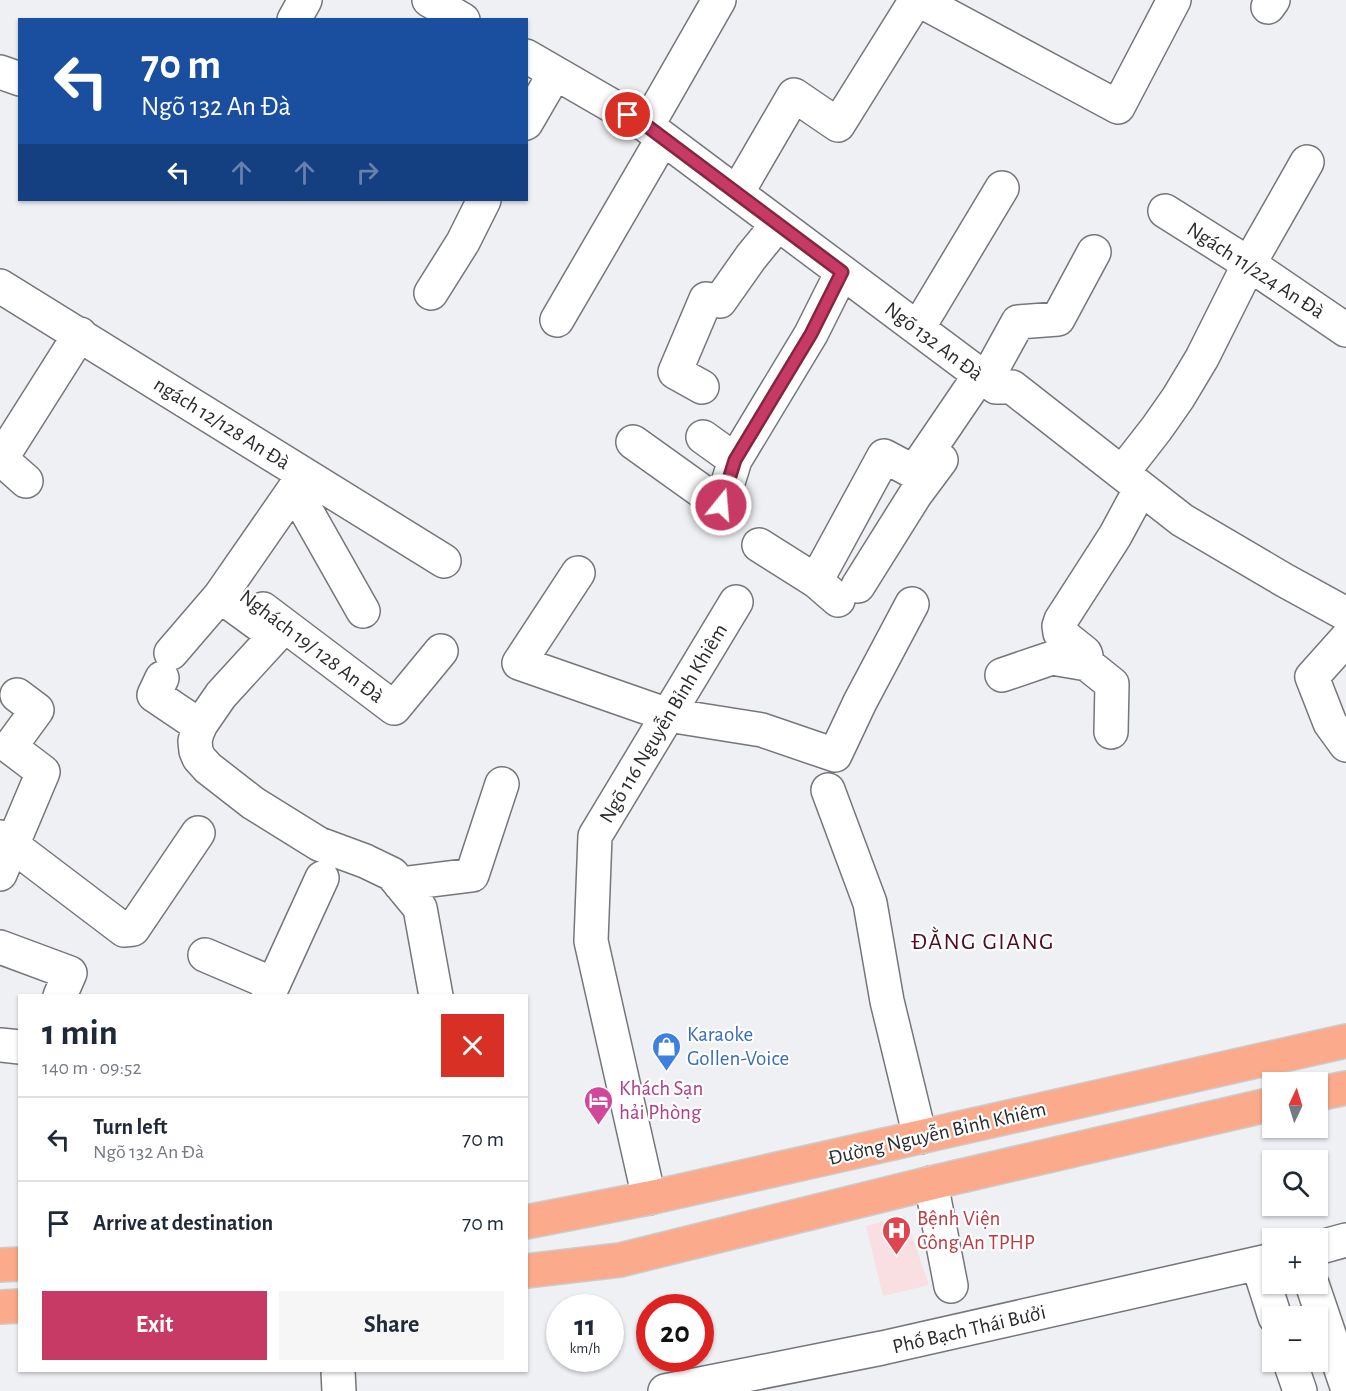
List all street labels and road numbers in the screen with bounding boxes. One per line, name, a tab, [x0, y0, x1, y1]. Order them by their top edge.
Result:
street label: Ngách 11/224 An Đà	[1183, 218, 1328, 323]
street label: Ngõ 132 An Đà	[881, 298, 987, 385]
street label: ngách 12/128 An Đà	[150, 373, 294, 474]
street label: Nghách 19/ 128 An Đà	[236, 586, 388, 707]
street label: Ngõ 116 Nguyễn Bỉnh Khiêm	[595, 619, 731, 827]
street label: Đường Nguyễn Bỉnh Khiêm	[826, 1097, 1048, 1169]
street label: Phố Bạch Thái Bưởi	[890, 1302, 1048, 1357]

